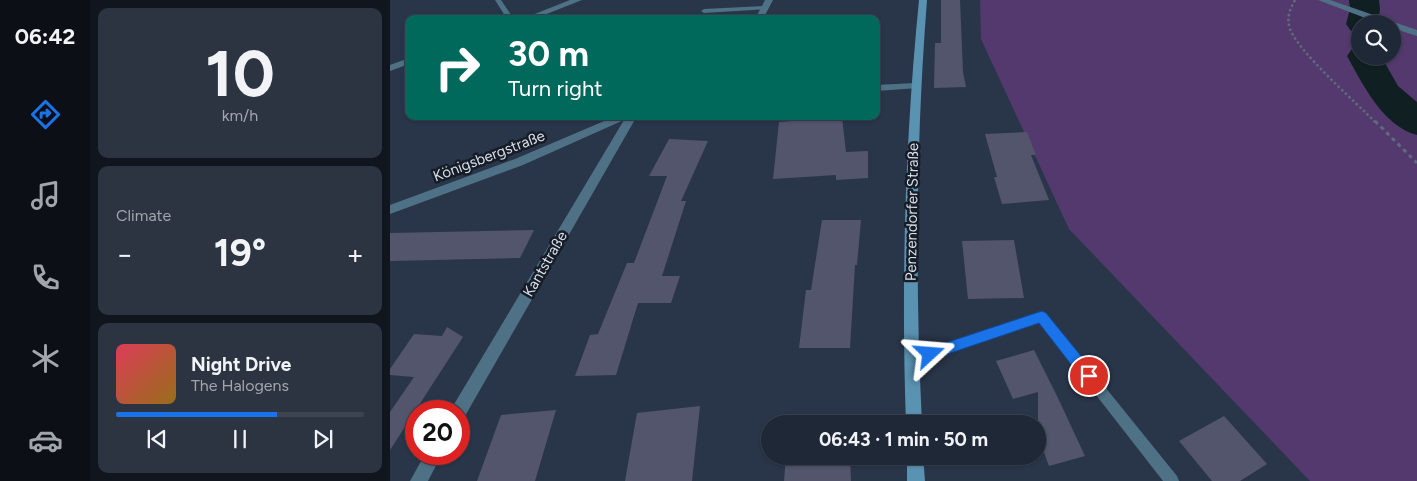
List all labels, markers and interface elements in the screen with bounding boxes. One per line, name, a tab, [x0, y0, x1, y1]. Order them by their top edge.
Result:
map controls	[1351, 15, 1401, 65]
button: search	[1351, 15, 1401, 65]
text: 06:42	[15, 23, 75, 50]
text: 30 m	[508, 33, 589, 75]
text: 10	[205, 34, 275, 112]
icon: right	[425, 35, 490, 100]
text: Turn right	[508, 75, 603, 102]
icon: directions	[28, 97, 63, 132]
text: km/h	[222, 106, 258, 125]
street label: Königsbergstraße	[431, 126, 547, 186]
street label: Penzendorfer Straße	[902, 143, 922, 281]
icon: music	[28, 178, 63, 213]
text: Climate	[116, 206, 171, 225]
street label: Kantstraße	[519, 228, 571, 300]
text: 19°	[214, 230, 266, 276]
text: −	[116, 237, 133, 271]
text: +	[347, 237, 364, 271]
icon: phone	[28, 260, 63, 295]
position arrow	[903, 327, 955, 379]
icon: climate	[28, 341, 63, 376]
text: Night Drive	[191, 353, 291, 376]
pin	[1068, 355, 1110, 397]
icon: arrive	[1075, 362, 1103, 390]
text: The Halogens	[191, 376, 289, 395]
speed limit sign: 20	[405, 400, 470, 465]
icon: car	[28, 423, 63, 458]
icon: previous	[143, 425, 171, 453]
icon: pause	[226, 425, 254, 453]
icon: next	[309, 425, 337, 453]
text: 06:43 · 1 min · 50 m	[819, 428, 988, 451]

